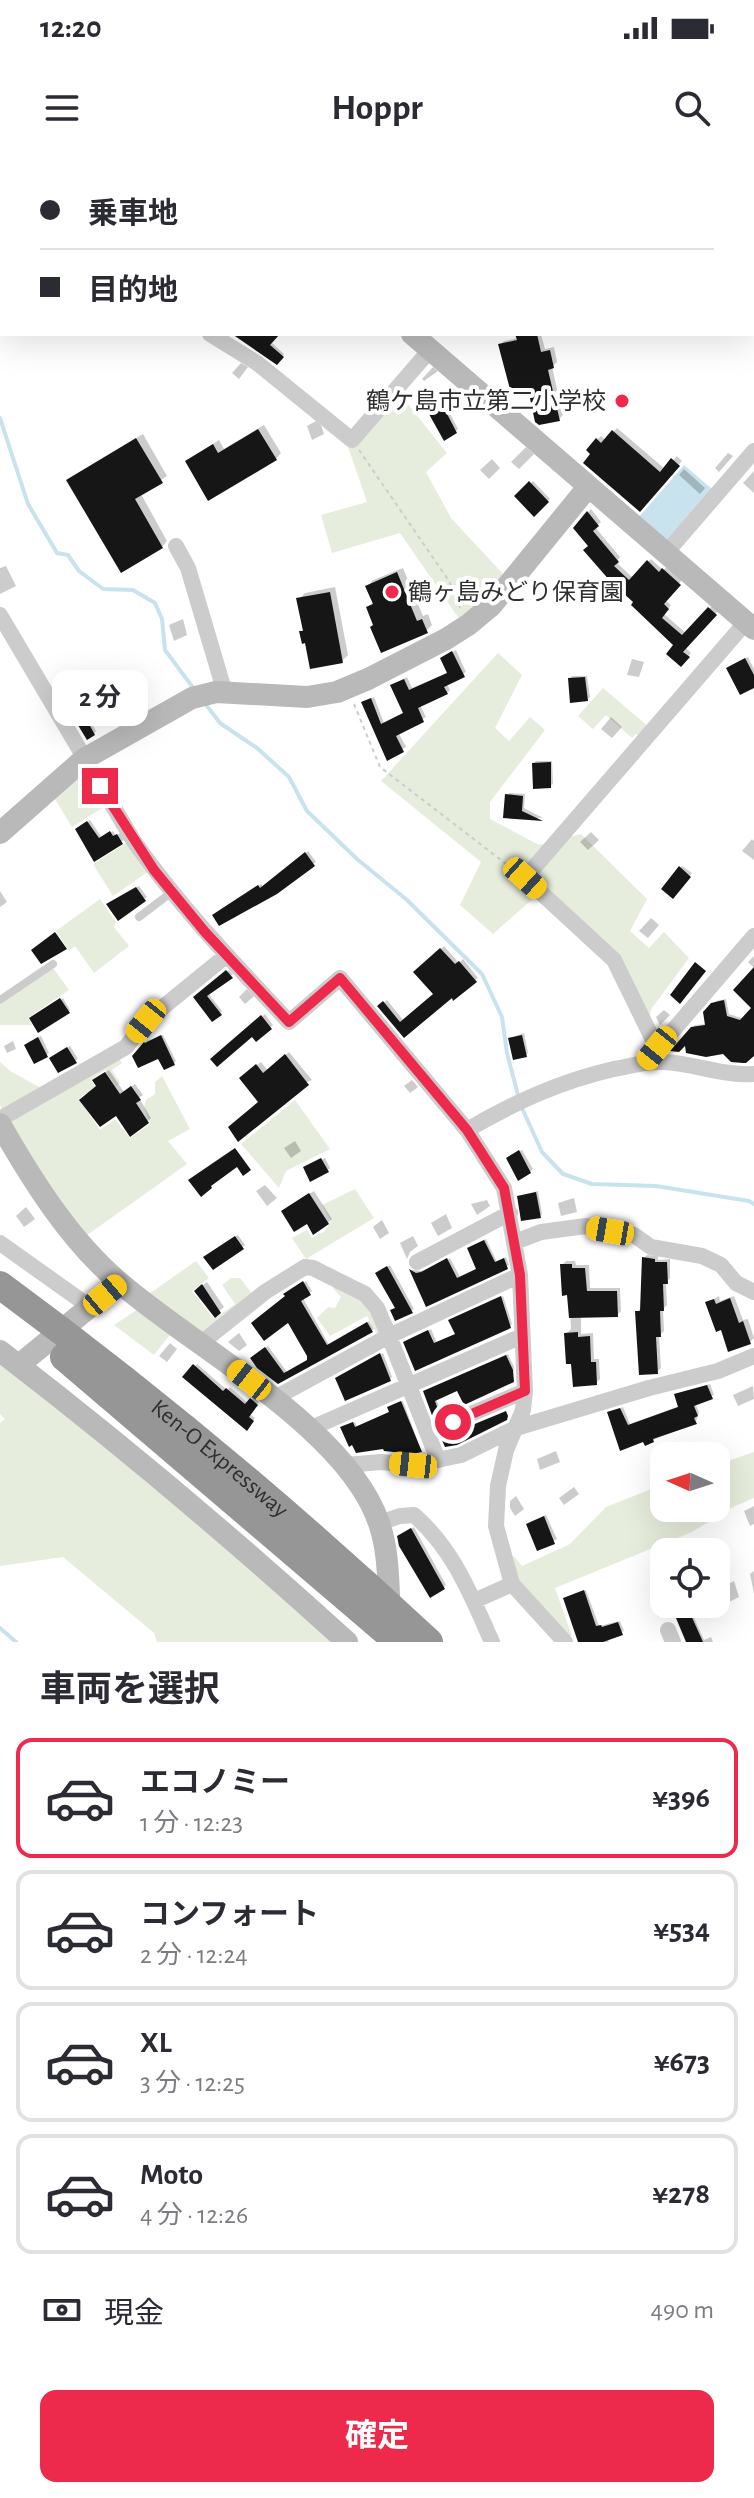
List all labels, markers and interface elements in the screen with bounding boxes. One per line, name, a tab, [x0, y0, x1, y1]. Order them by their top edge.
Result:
text: 12:20	[40, 13, 102, 43]
icon: menu	[40, 86, 84, 130]
icon: search	[670, 86, 714, 130]
text: Hoppr	[331, 90, 423, 126]
text: 乗車地	[88, 199, 178, 229]
text: 目的地	[88, 276, 178, 306]
place label: 鶴ケ島市立第二小学校	[366, 388, 606, 414]
marker: 鶴ケ島市立第二小学校	[613, 392, 631, 410]
place label: 鶴ヶ島みどり保育園	[408, 579, 624, 605]
marker: 鶴ヶ島みどり保育園	[383, 583, 401, 601]
callout: 2 分	[52, 670, 148, 726]
text: 2 分	[79, 685, 121, 711]
route end	[82, 768, 118, 804]
car	[499, 853, 551, 903]
car	[122, 995, 170, 1047]
car	[633, 1022, 681, 1074]
car	[584, 1215, 636, 1247]
car	[79, 1270, 131, 1320]
car	[223, 1356, 275, 1404]
street label: Ken-O Expressway	[146, 1395, 292, 1523]
route start	[435, 1404, 471, 1440]
north arrow	[650, 1442, 730, 1522]
map controls	[650, 1442, 730, 1618]
car	[388, 1451, 438, 1479]
button: locate	[650, 1538, 730, 1618]
text: 車両を選択	[40, 1672, 220, 1708]
icon: car	[44, 1762, 116, 1834]
text: エコノミー	[140, 1768, 290, 1798]
text: ¥396	[652, 1783, 710, 1813]
text: 1 分 · 12:23	[140, 1810, 243, 1836]
icon: car	[44, 1894, 116, 1966]
text: コンフォート	[140, 1900, 319, 1930]
text: ¥534	[653, 1915, 710, 1945]
text: 2 分 · 12:24	[140, 1942, 248, 1968]
icon: car	[44, 2026, 116, 2098]
text: XL	[140, 2028, 172, 2058]
text: ¥673	[654, 2047, 710, 2077]
text: 3 分 · 12:25	[140, 2070, 245, 2096]
icon: car	[44, 2158, 116, 2230]
text: Moto	[140, 2160, 203, 2190]
text: ¥278	[652, 2179, 710, 2209]
text: 4 分 · 12:26	[140, 2202, 248, 2228]
icon: cash	[40, 2288, 84, 2332]
text: 490 m	[650, 2297, 714, 2323]
text: 現金	[104, 2299, 164, 2329]
button: 確定	[40, 2390, 714, 2482]

